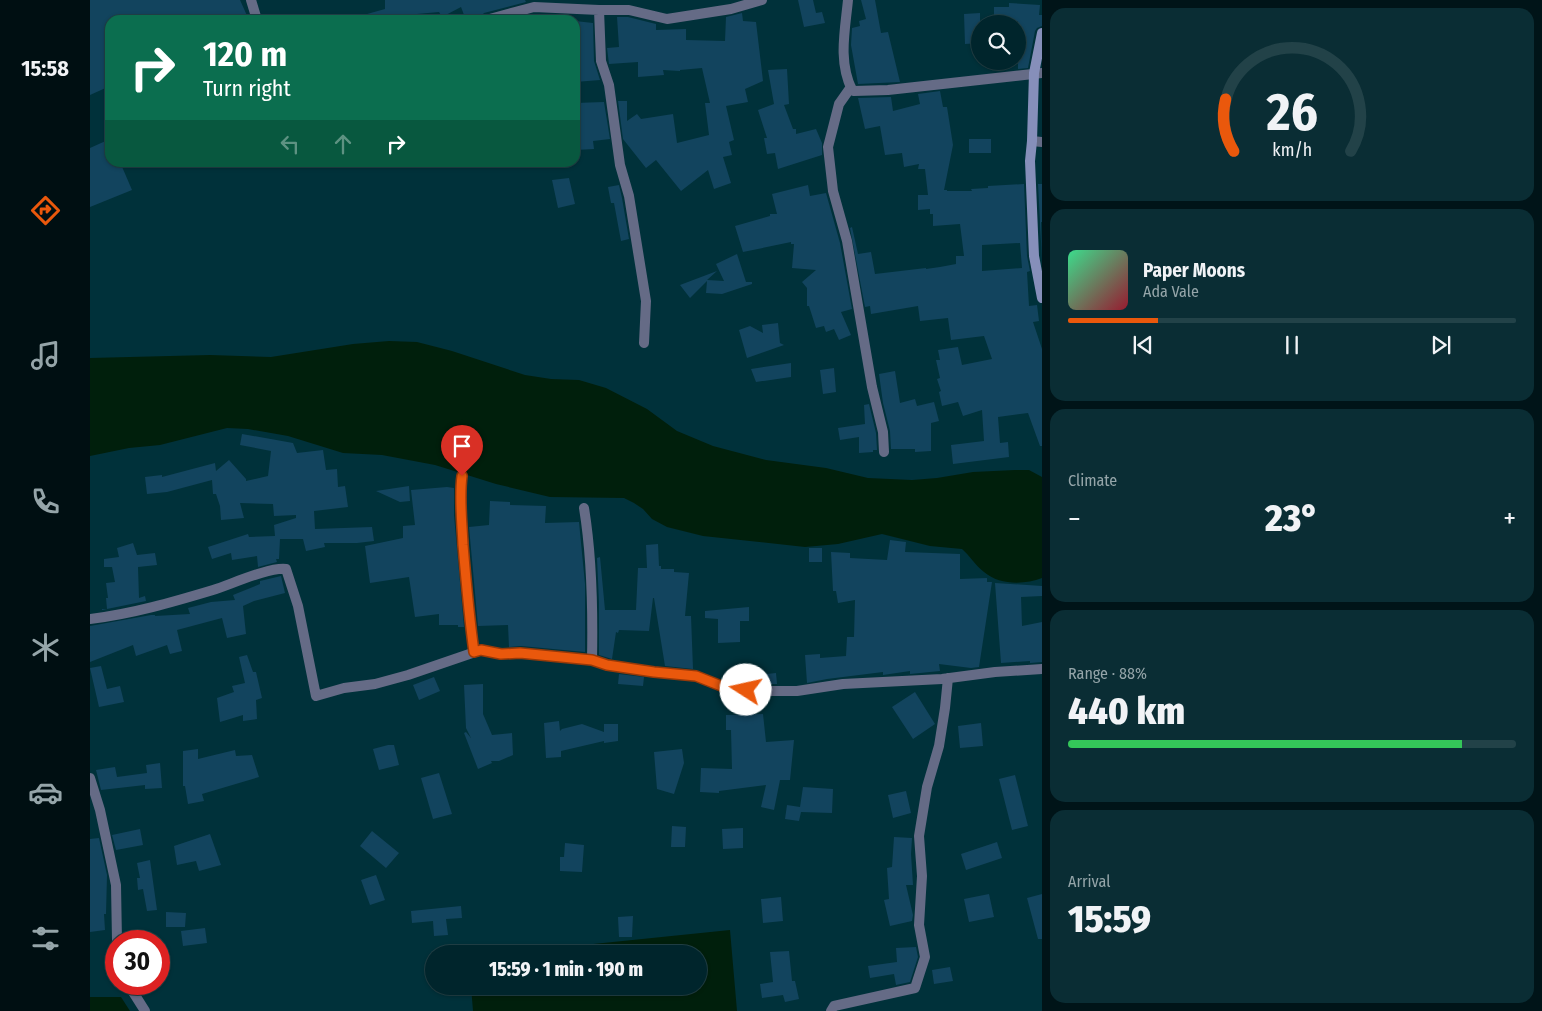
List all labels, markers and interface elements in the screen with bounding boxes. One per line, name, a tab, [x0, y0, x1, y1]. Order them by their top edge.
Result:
map controls	[971, 15, 1026, 70]
button: search	[971, 15, 1026, 70]
text: 120 m	[203, 33, 287, 75]
icon: right	[120, 35, 185, 100]
text: 15:58	[21, 55, 69, 82]
text: Turn right	[203, 75, 291, 102]
text: 26	[1265, 81, 1318, 144]
icon: left	[276, 130, 304, 158]
icon: ahead	[329, 130, 357, 158]
icon: right	[382, 130, 410, 158]
text: km/h	[1272, 139, 1312, 161]
icon: directions	[28, 193, 63, 228]
text: Paper Moons	[1143, 259, 1245, 282]
text: Ada Vale	[1143, 282, 1199, 301]
icon: previous	[1129, 331, 1157, 359]
icon: pause	[1278, 331, 1306, 359]
icon: next	[1427, 331, 1455, 359]
icon: music	[28, 338, 63, 373]
pin	[441, 425, 483, 476]
icon: arrive	[448, 432, 476, 460]
text: Climate	[1068, 471, 1117, 490]
icon: phone	[28, 484, 63, 519]
text: 23°	[1265, 495, 1319, 541]
text: −	[1068, 502, 1081, 535]
text: +	[1503, 502, 1516, 535]
icon: climate	[28, 630, 63, 665]
position arrow	[719, 663, 771, 715]
text: Range · 88%	[1068, 664, 1147, 683]
text: 440 km	[1068, 688, 1185, 734]
icon: car	[28, 775, 63, 810]
text: Arrival	[1068, 872, 1110, 891]
text: 15:59	[1068, 896, 1151, 942]
icon: filters	[28, 921, 63, 956]
speed limit sign: 30	[105, 930, 170, 995]
text: 15:59 · 1 min · 190 m	[489, 958, 643, 981]

